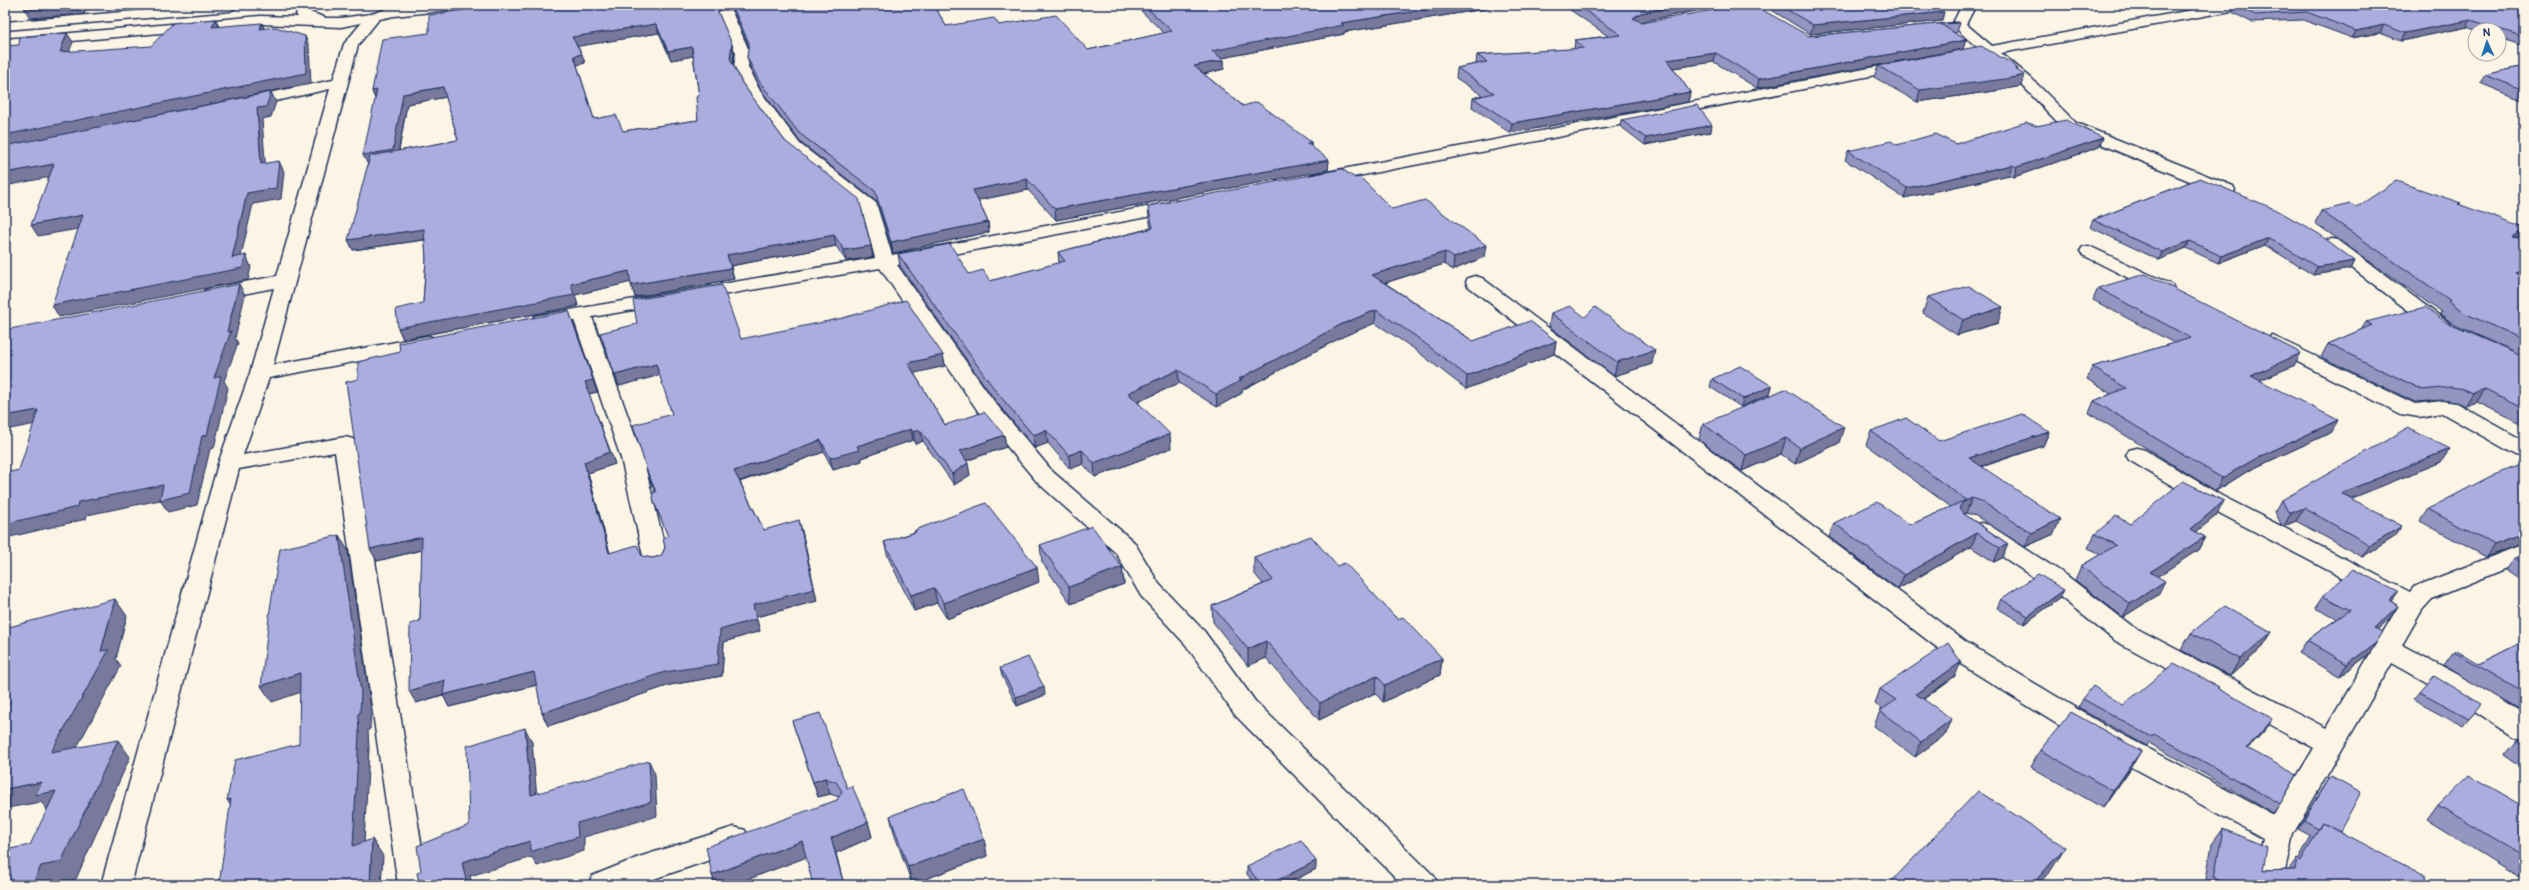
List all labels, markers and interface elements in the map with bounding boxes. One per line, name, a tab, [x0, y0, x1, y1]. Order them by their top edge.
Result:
north arrow	[2467, 22, 2507, 62]
text: N	[2482, 26, 2491, 39]

